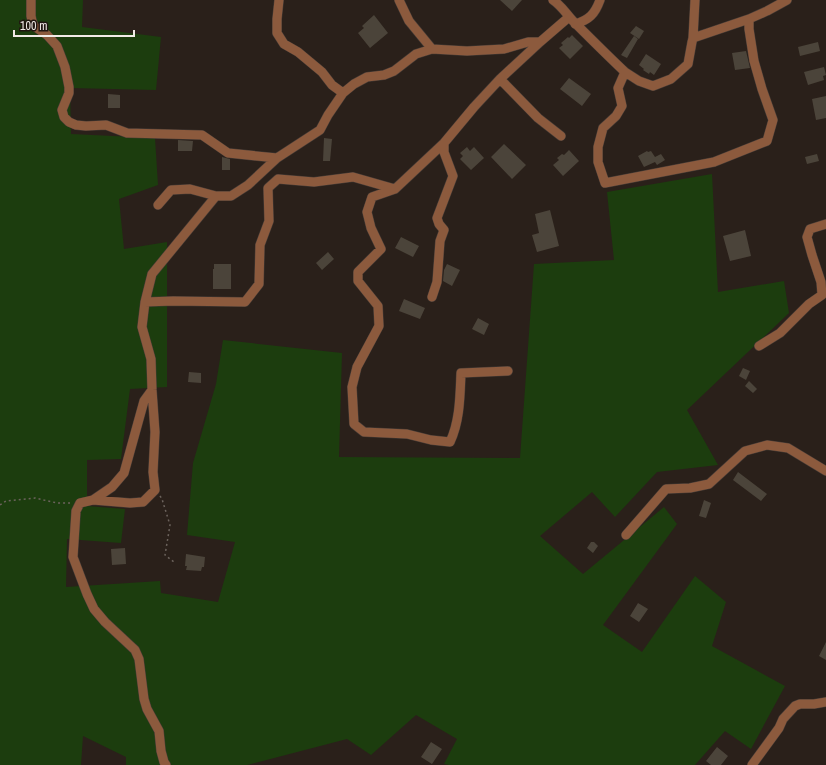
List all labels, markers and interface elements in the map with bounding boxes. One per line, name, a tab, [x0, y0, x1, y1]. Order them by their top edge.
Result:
scale bar	[14, 12, 134, 38]
text: 100 m	[20, 18, 47, 34]

